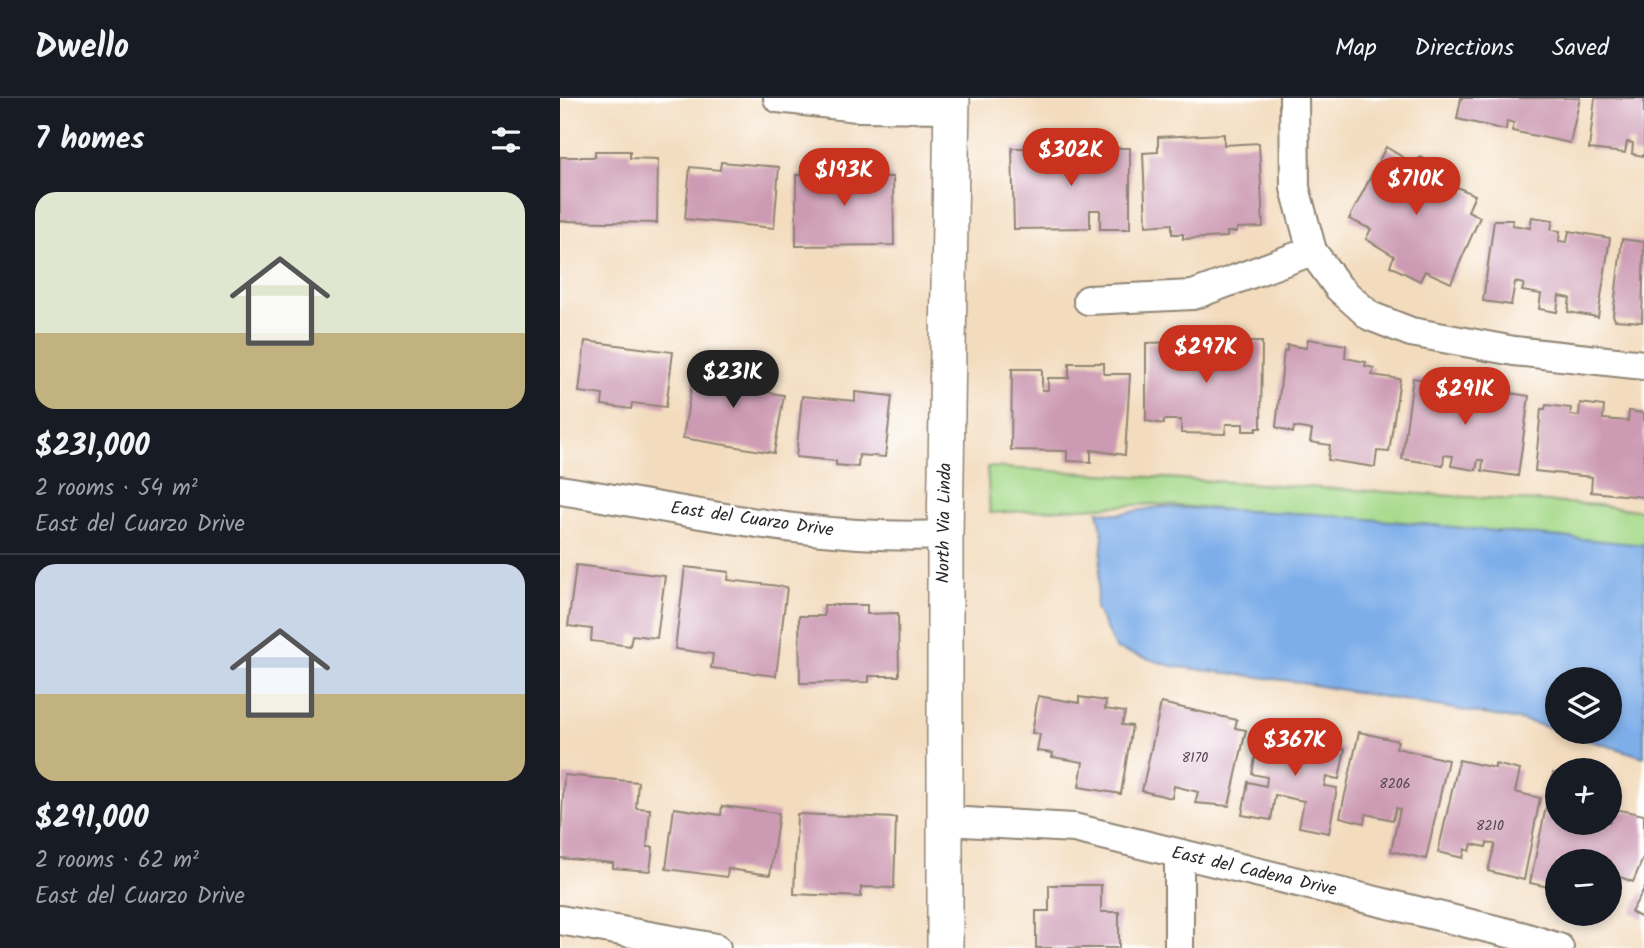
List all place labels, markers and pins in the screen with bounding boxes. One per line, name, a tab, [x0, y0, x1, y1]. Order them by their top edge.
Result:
pin: $302K	[1022, 129, 1120, 188]
pin: $193K	[795, 148, 893, 208]
pin: $710K	[1367, 158, 1465, 217]
pin: $297K	[1157, 326, 1255, 385]
pin: $231K	[684, 350, 782, 410]
pin: $291K	[1416, 368, 1514, 427]
pin: $367K	[1246, 718, 1344, 778]

